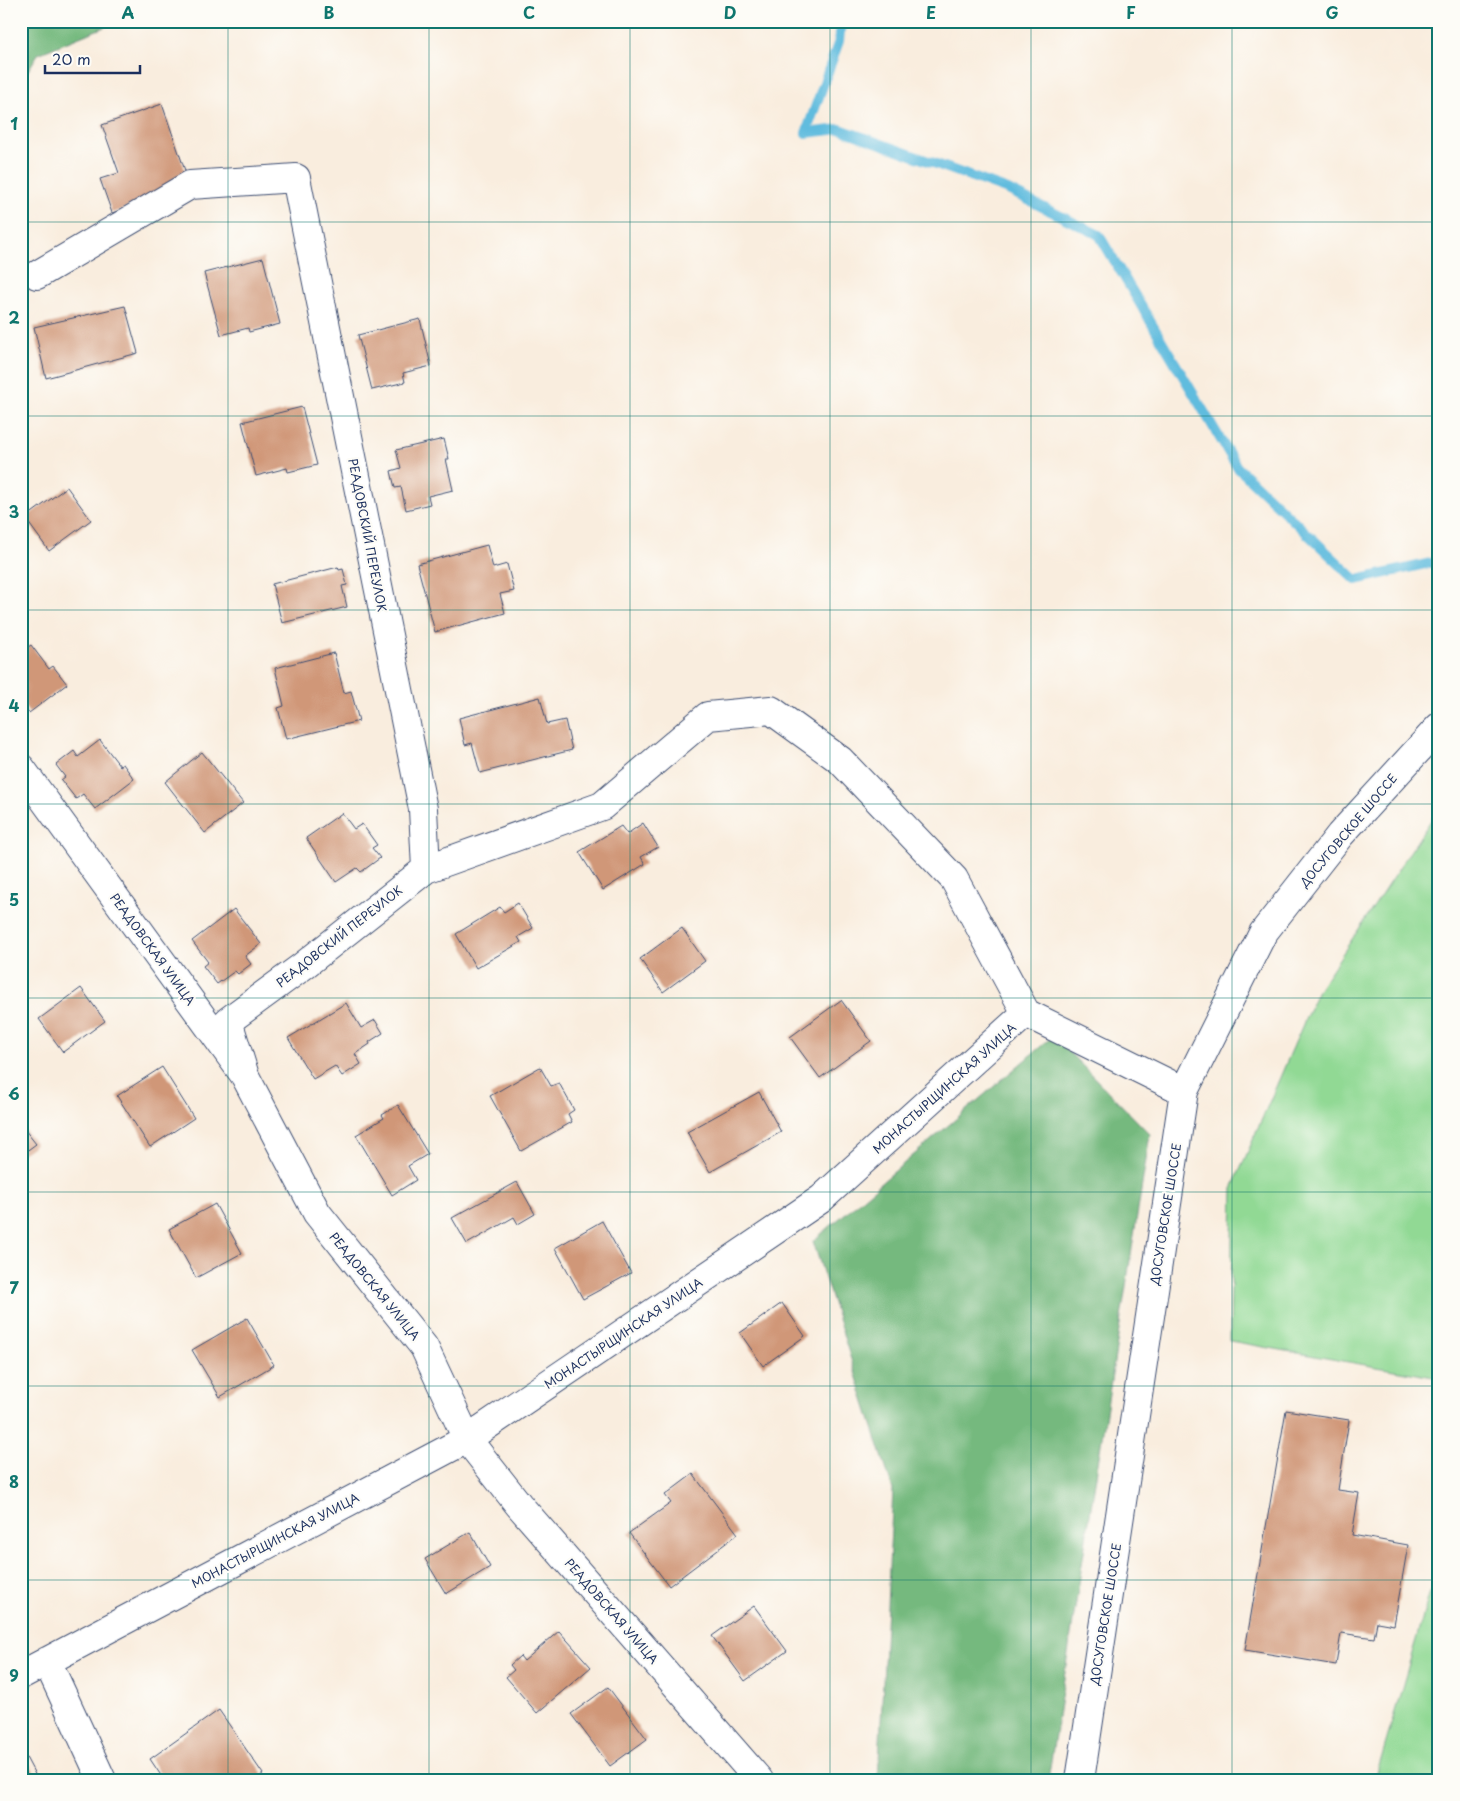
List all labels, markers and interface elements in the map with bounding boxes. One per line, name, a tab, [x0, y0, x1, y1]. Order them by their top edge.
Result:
text: A	[122, 0, 135, 24]
text: B	[324, 0, 335, 24]
text: C	[523, 0, 535, 24]
text: D	[724, 0, 736, 24]
text: E	[926, 0, 936, 24]
text: F	[1126, 0, 1136, 24]
text: G	[1325, 0, 1339, 24]
scale bar	[45, 42, 140, 74]
text: 20 m	[52, 47, 91, 70]
text: 1	[10, 111, 18, 135]
text: 2	[8, 305, 20, 329]
street label: РЕАДОВСКИЙ ПЕРЕУЛОК	[344, 457, 392, 613]
text: 3	[9, 499, 19, 523]
text: 4	[9, 693, 20, 717]
street label: ДОСУГОВСКОЕ ШОССЕ	[1294, 769, 1401, 891]
street label: РЕАДОВСКИЙ ПЕРЕУЛОК	[272, 881, 406, 991]
text: 5	[9, 887, 19, 911]
street label: РЕАДОВСКАЯ УЛИЦА	[106, 889, 200, 1009]
street label: МОНАСТЫРЩИНСКАЯ УЛИЦА	[868, 1019, 1020, 1157]
text: 6	[8, 1081, 20, 1105]
street label: ДОСУГОВСКОЕ ШОССЕ	[1145, 1142, 1185, 1287]
street label: РЕАДОВСКАЯ УЛИЦА	[326, 1228, 424, 1344]
street label: МОНАСТЫРЩИНСКАЯ УЛИЦА	[540, 1273, 706, 1393]
text: 7	[9, 1275, 19, 1299]
text: 8	[9, 1469, 19, 1493]
street label: МОНАСТЫРЩИНСКАЯ УЛИЦА	[188, 1488, 362, 1592]
street label: ДОСУГОВСКОЕ ШОССЕ	[1085, 1542, 1125, 1687]
street label: РЕАДОВСКАЯ УЛИЦА	[561, 1554, 663, 1668]
text: 9	[9, 1663, 19, 1687]

